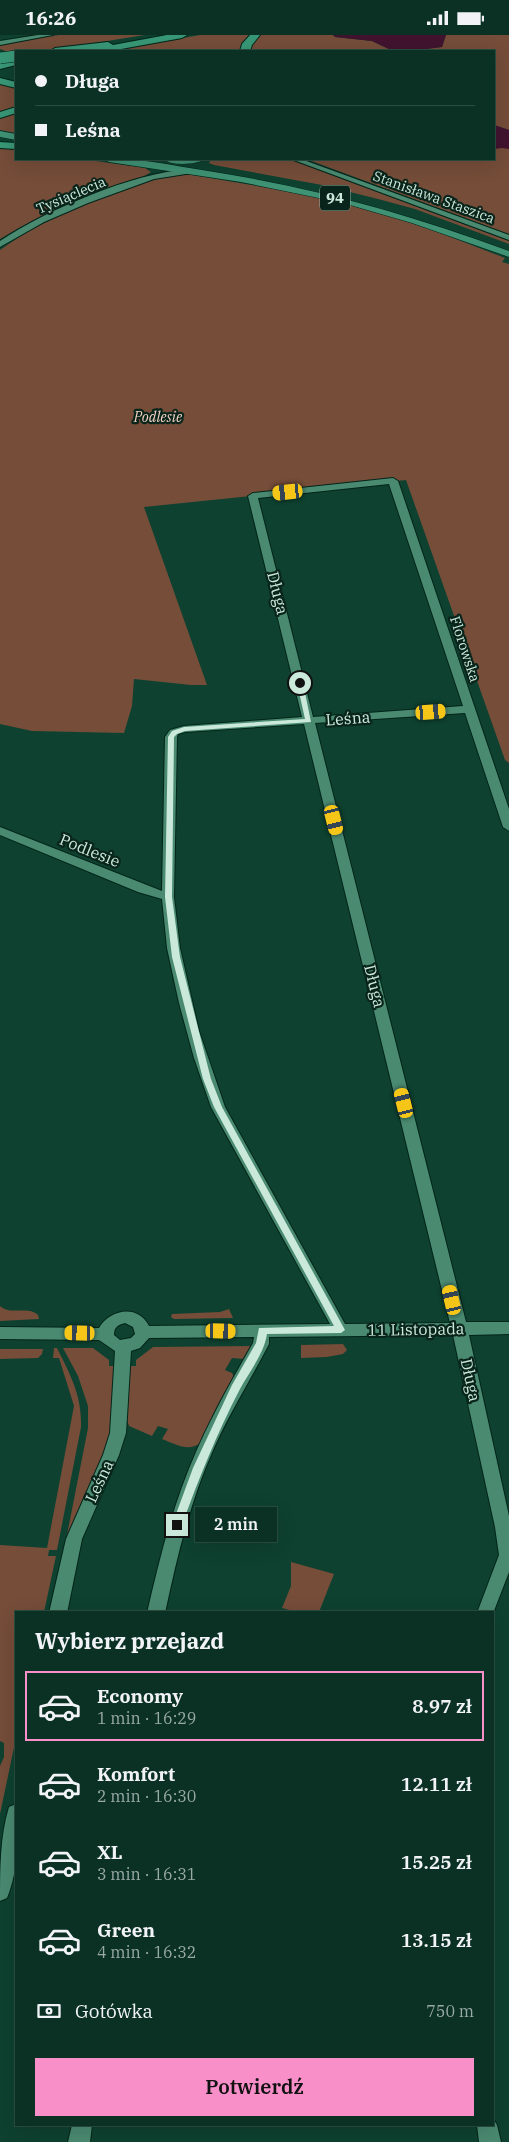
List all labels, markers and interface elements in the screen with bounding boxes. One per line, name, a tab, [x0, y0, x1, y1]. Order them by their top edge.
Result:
text: 16:26	[25, 6, 76, 30]
text: Długa	[65, 69, 120, 93]
text: Leśna	[65, 118, 121, 142]
street label: Stanisława Staszica	[371, 167, 498, 228]
street label: Tysiąclecia	[34, 172, 109, 218]
road number: 94	[320, 185, 350, 211]
park label: Podlesie	[133, 408, 183, 426]
car	[272, 483, 303, 501]
street label: Długa	[263, 569, 293, 617]
street label: Florowska	[446, 614, 484, 685]
route start	[289, 672, 311, 694]
car	[415, 703, 446, 721]
street label: Leśna	[325, 706, 371, 730]
car	[323, 804, 344, 836]
street label: Podlesie	[57, 829, 123, 871]
street label: Długa	[360, 962, 390, 1010]
car	[393, 1087, 414, 1119]
car	[441, 1284, 462, 1316]
street label: 11 Listopada	[367, 1318, 465, 1340]
car	[205, 1323, 236, 1339]
car	[64, 1325, 95, 1341]
street label: Długa	[457, 1357, 485, 1404]
street label: Leśna	[80, 1456, 118, 1506]
callout: 2 min	[194, 1507, 277, 1543]
route end	[166, 1514, 188, 1536]
text: 2 min	[214, 1514, 258, 1534]
text: Wybierz przejazd	[35, 1626, 224, 1655]
icon: car	[37, 1684, 82, 1729]
text: Economy	[97, 1684, 183, 1708]
text: 8.97 zł	[412, 1694, 472, 1718]
text: 1 min · 16:29	[97, 1708, 196, 1728]
icon: car	[37, 1762, 82, 1807]
text: Komfort	[97, 1762, 175, 1786]
text: 12.11 zł	[401, 1772, 472, 1796]
text: 2 min · 16:30	[97, 1786, 196, 1806]
icon: car	[37, 1840, 82, 1885]
text: XL	[97, 1840, 123, 1864]
text: 15.25 zł	[401, 1850, 472, 1874]
text: 3 min · 16:31	[97, 1864, 196, 1884]
icon: car	[37, 1918, 82, 1963]
text: Green	[97, 1918, 155, 1942]
text: 13.15 zł	[401, 1928, 472, 1952]
text: 4 min · 16:32	[97, 1942, 196, 1962]
icon: cash	[35, 1997, 63, 2025]
text: Gotówka	[75, 1999, 153, 2023]
text: 750 m	[426, 2001, 474, 2021]
button: Potwierdź	[35, 2058, 474, 2116]

